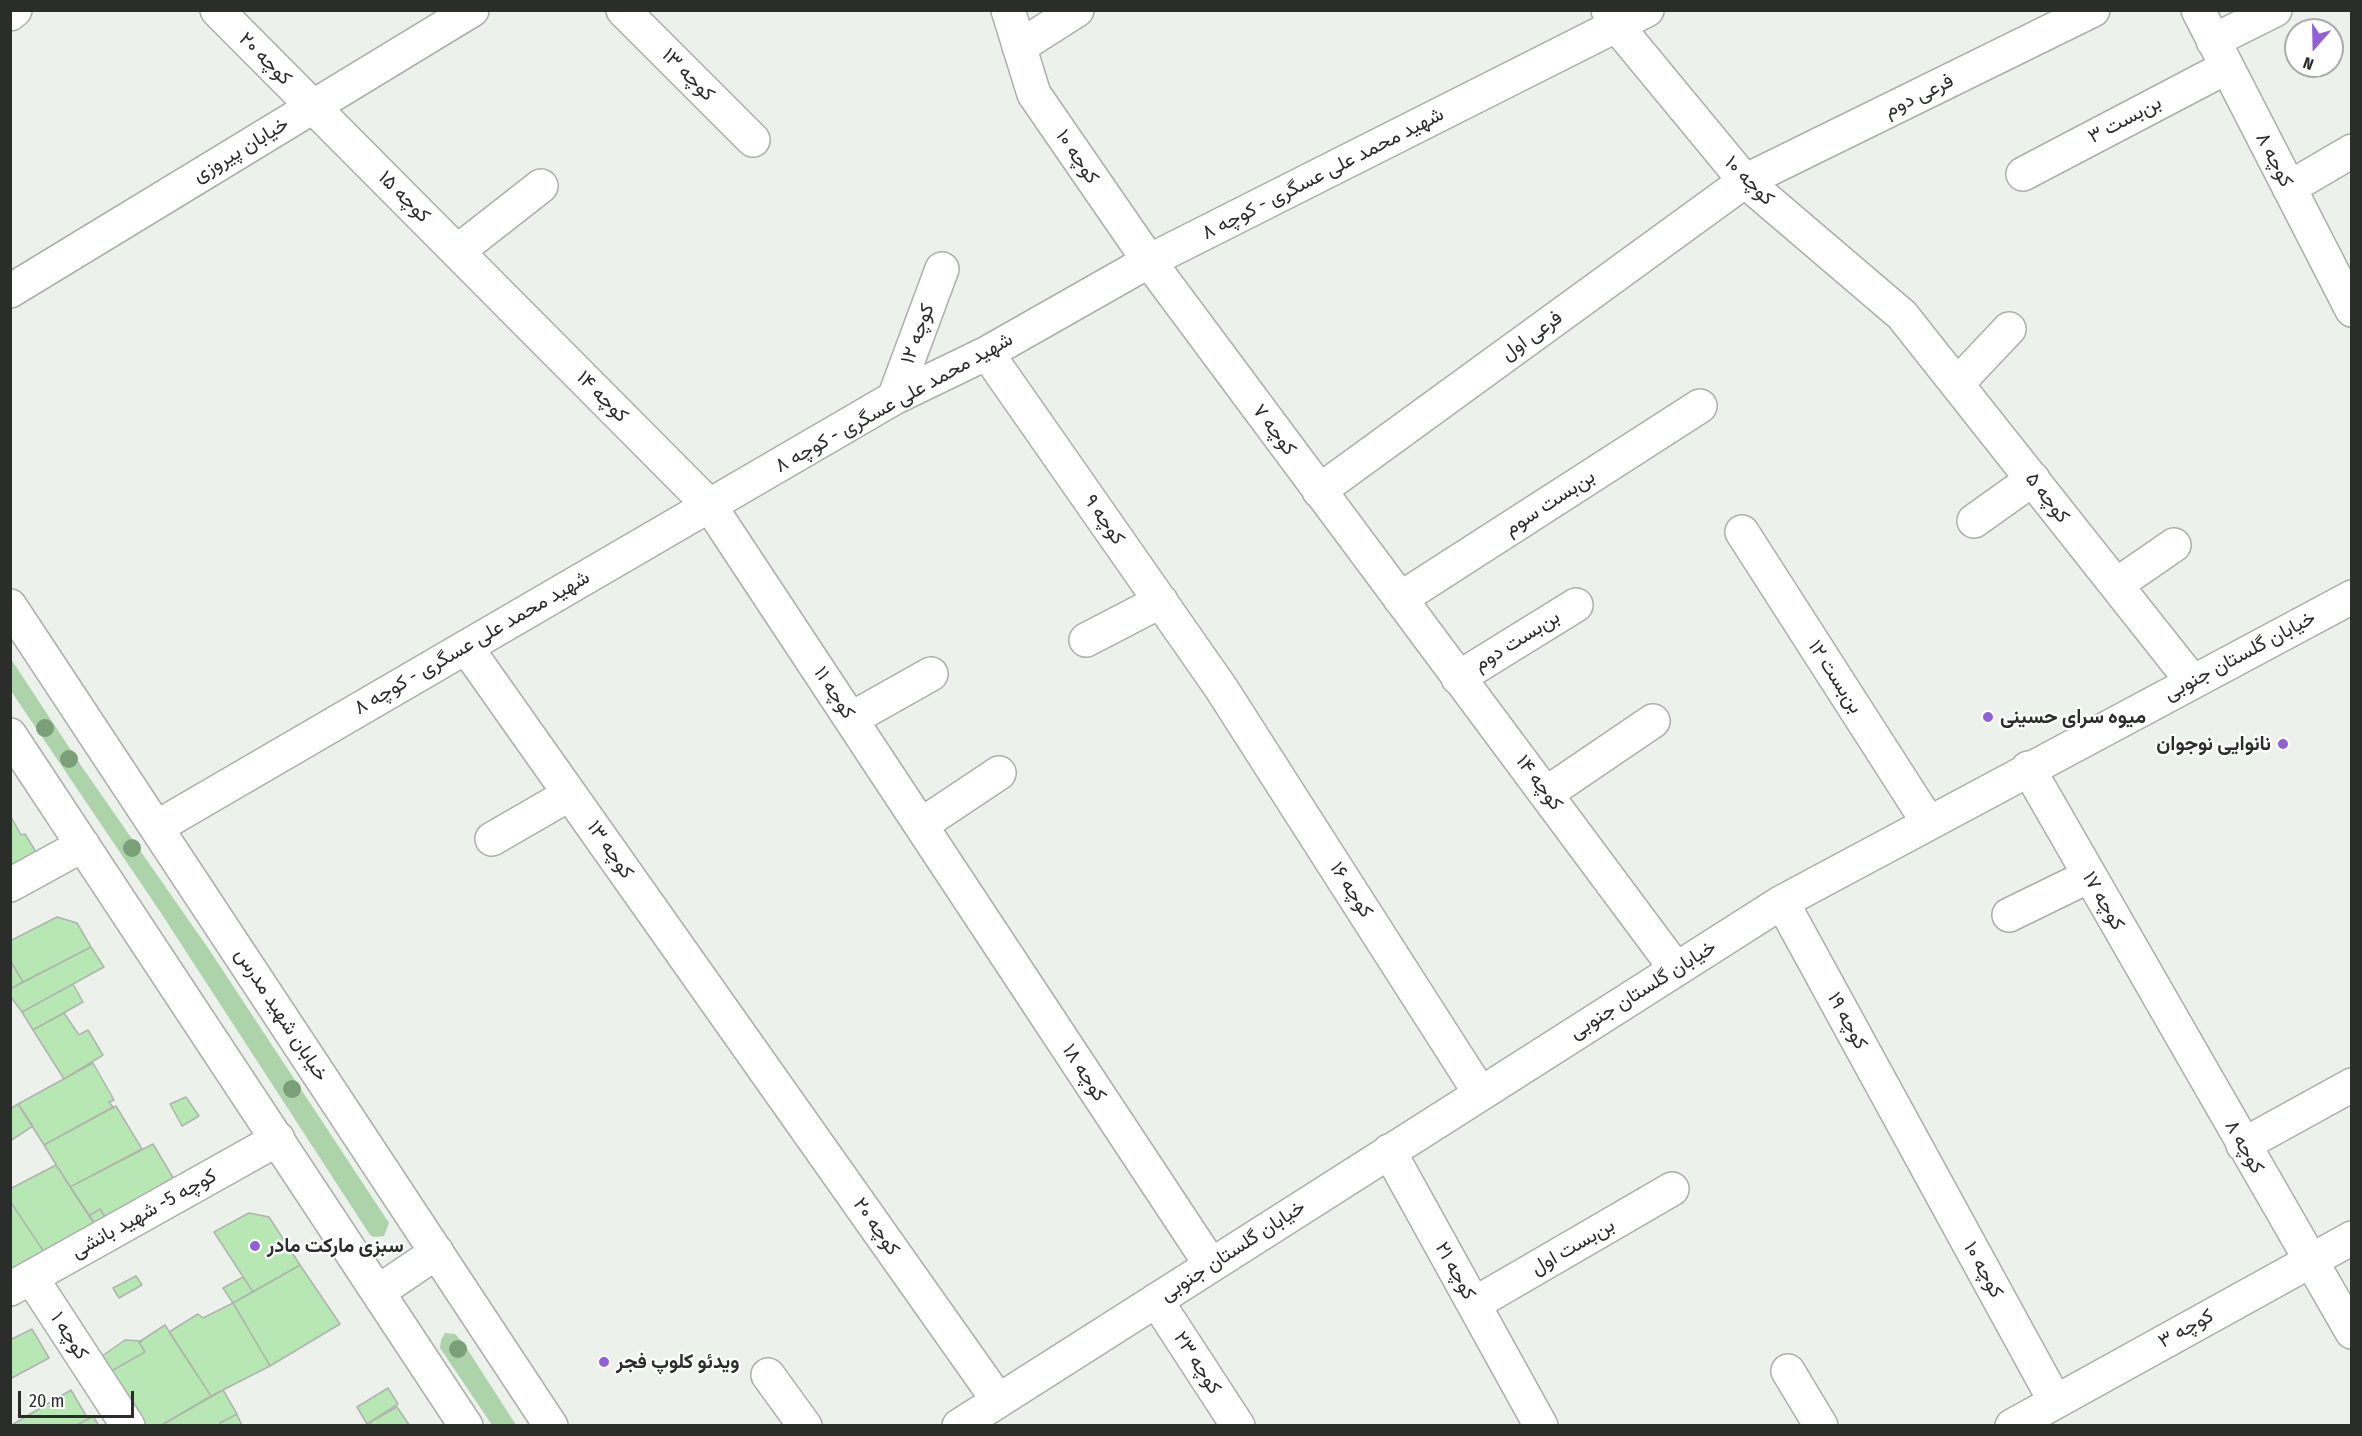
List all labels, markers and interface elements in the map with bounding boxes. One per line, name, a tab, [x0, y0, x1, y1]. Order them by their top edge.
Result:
north arrow	[2284, 18, 2344, 78]
street label: کوچه ۲۰	[233, 27, 297, 91]
street label: کوچه ۱۳	[656, 43, 720, 107]
text: N	[2301, 53, 2316, 74]
street label: فرعی دوم	[1881, 69, 1957, 123]
street label: بن‌بست ۳	[2084, 91, 2166, 149]
street label: شهید محمد علی عسگری - کوچه ۸	[1198, 102, 1448, 246]
street label: خیابان پیروزی	[189, 112, 293, 188]
street label: کوچه ۱۰	[1050, 125, 1104, 189]
street label: کوچه ۸	[2250, 129, 2298, 191]
street label: کوچه ۱۰	[1719, 151, 1779, 211]
street label: کوچه ۱۵	[373, 166, 435, 228]
street label: کوچه ۱۲	[896, 301, 940, 367]
street label: فرعی اول	[1497, 306, 1567, 366]
street label: شهید محمد علی عسگری - کوچه ۸	[771, 328, 1017, 478]
street label: کوچه ۱۴	[571, 366, 633, 428]
street label: کوچه ۷	[1247, 400, 1301, 460]
street label: بن‌بست سوم	[1500, 465, 1600, 541]
street label: کوچه ۵	[2020, 468, 2074, 528]
street label: کوچه ۹	[1078, 490, 1130, 550]
street label: شهید محمد علی عسگری - کوچه ۸	[350, 566, 594, 720]
street label: بن‌بست دوم	[1470, 605, 1564, 677]
street label: خیابان گلستان جنوبی	[2160, 606, 2320, 706]
street label: بن‌بست ۱۲	[1802, 636, 1868, 718]
street label: کوچه ۱۱	[808, 662, 860, 724]
place label: میوه سرای حسینی	[2000, 705, 2146, 729]
marker: میوه سرای حسینی	[1981, 710, 1995, 724]
place label: نانوایی نوجوان	[2156, 732, 2271, 756]
marker: نانوایی نوجوان	[2276, 737, 2290, 751]
street label: کوچه ۱۴	[1510, 750, 1568, 816]
street label: کوچه ۱۳	[581, 816, 639, 884]
street label: کوچه ۱۶	[1324, 858, 1378, 922]
street label: کوچه ۱۷	[2077, 867, 2129, 935]
street label: خیابان گلستان جنوبی	[1565, 935, 1721, 1045]
street label: خیابان شهید مدرس	[229, 944, 333, 1086]
street label: کوچه ۱۹	[1822, 988, 1872, 1054]
street label: کوچه ۱۸	[1057, 1040, 1111, 1106]
street label: کوچه ۸	[2219, 1116, 2269, 1178]
street label: کوچه 5- شهید بانشی	[67, 1164, 221, 1264]
street label: کوچه ۲۰	[847, 1193, 905, 1261]
street label: خیابان گلستان جنوبی	[1156, 1195, 1310, 1307]
street label: بن‌بست اول	[1527, 1213, 1619, 1281]
place label: سبزی مارکت مادر	[267, 1234, 404, 1258]
street label: کوچه ۲۱	[1429, 1238, 1481, 1304]
street label: کوچه ۱۰	[1958, 1238, 2008, 1302]
marker: سبزی مارکت مادر	[248, 1239, 262, 1253]
street label: کوچه ۳	[2154, 1304, 2218, 1354]
street label: کوچه ۱	[45, 1308, 93, 1364]
street label: کوچه ۲۳	[1168, 1327, 1226, 1399]
place label: ویدئو کلوپ فجر	[616, 1350, 739, 1374]
marker: ویدئو کلوپ فجر	[597, 1355, 611, 1369]
scale bar	[21, 1379, 136, 1417]
text: 20 m	[29, 1390, 64, 1412]

